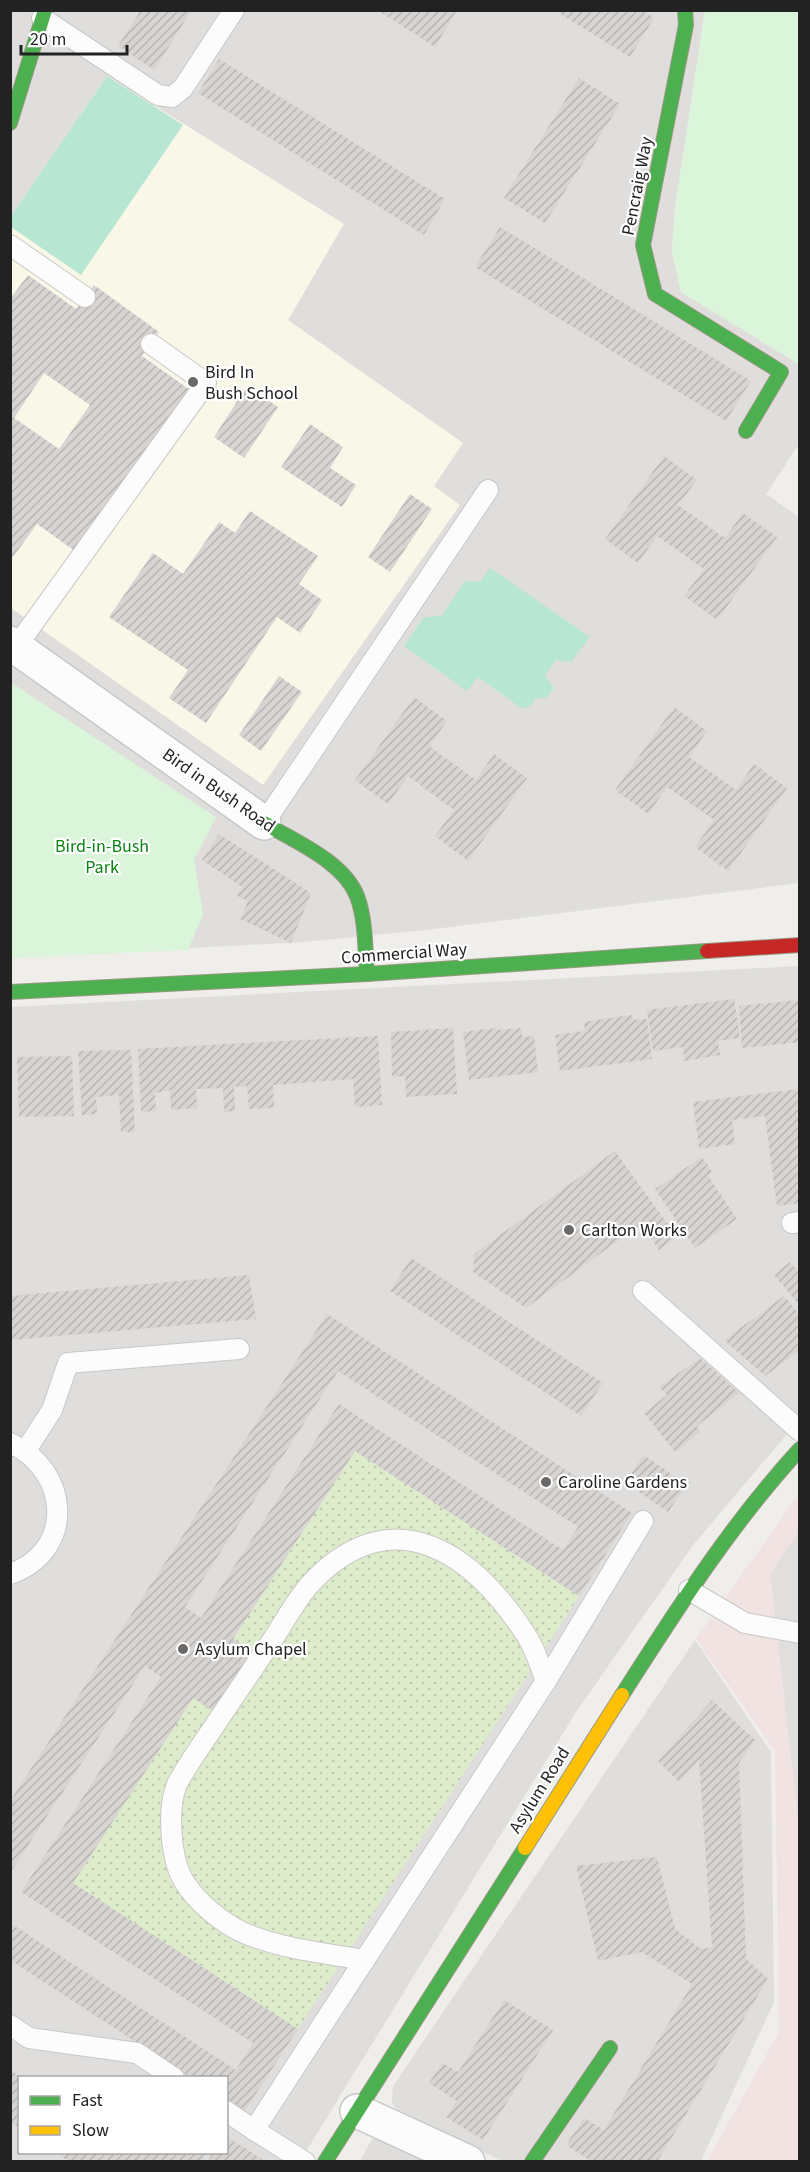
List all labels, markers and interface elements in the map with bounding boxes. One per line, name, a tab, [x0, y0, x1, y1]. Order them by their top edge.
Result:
scale bar	[21, 18, 128, 56]
text: 20 m	[30, 27, 66, 52]
street label: Pencraig Way	[616, 134, 659, 238]
place label: Bird In Bush School	[205, 360, 298, 406]
marker: Bird In Bush School	[186, 375, 200, 389]
street label: Bird in Bush Road	[157, 742, 280, 839]
park label: Bird-in-Bush Park	[55, 834, 149, 880]
street label: Commercial Way	[340, 937, 468, 970]
place label: Carlton Works	[581, 1218, 687, 1243]
marker: Carlton Works	[562, 1223, 576, 1237]
place label: Caroline Gardens	[558, 1470, 687, 1495]
marker: Caroline Gardens	[539, 1475, 553, 1489]
place label: Asylum Chapel	[195, 1637, 307, 1662]
marker: Asylum Chapel	[176, 1642, 190, 1656]
street label: Asylum Road	[503, 1742, 576, 1838]
legend	[18, 2076, 228, 2154]
text: Fast	[72, 2088, 103, 2113]
text: Slow	[72, 2118, 109, 2143]

